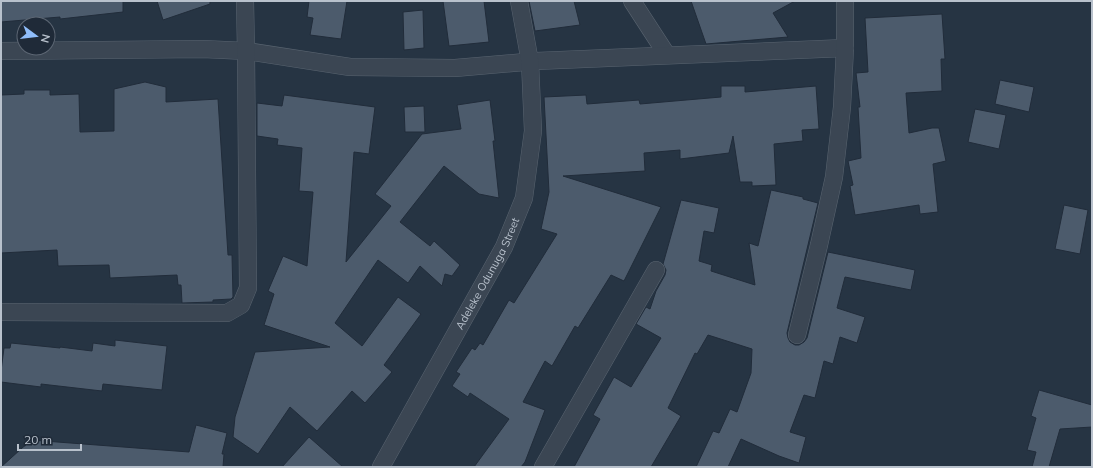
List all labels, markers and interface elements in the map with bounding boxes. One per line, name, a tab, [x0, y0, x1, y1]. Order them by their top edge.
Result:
north arrow	[16, 16, 56, 56]
text: N	[38, 33, 53, 44]
street label: Adeleke Odunuga Street	[452, 215, 522, 332]
scale bar	[18, 426, 81, 452]
text: 20 m	[24, 432, 52, 447]

